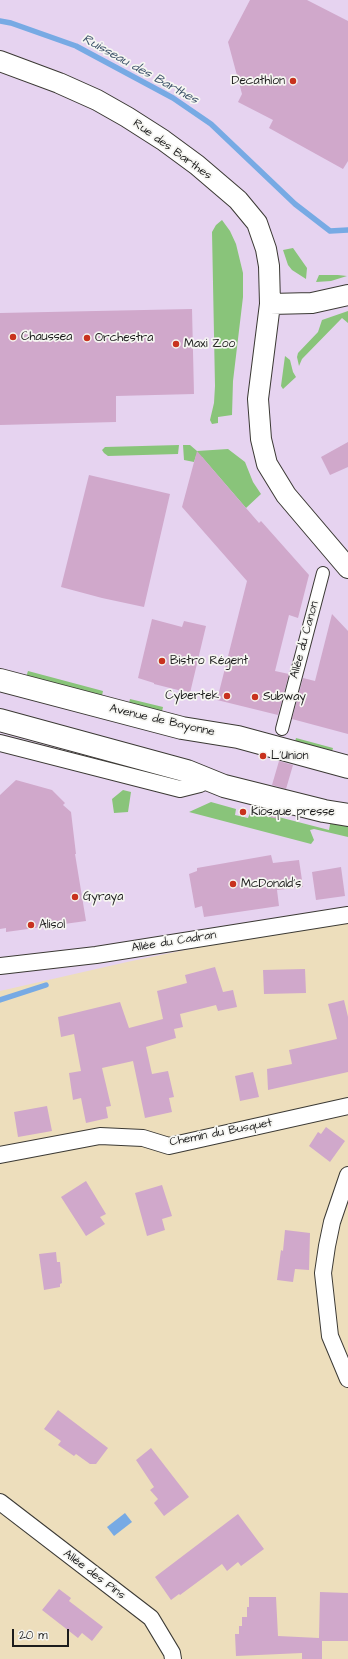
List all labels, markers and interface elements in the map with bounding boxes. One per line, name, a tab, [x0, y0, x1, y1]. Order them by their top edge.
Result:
water label: Ruisseau des Barthes	[79, 32, 201, 108]
place label: Decathlon	[232, 74, 285, 88]
marker: Decathlon	[288, 76, 298, 86]
street label: Rue des Barthes	[130, 117, 214, 183]
place label: Chaussea	[21, 330, 72, 344]
place label: Orchestra	[95, 331, 153, 345]
marker: Chaussea	[8, 332, 18, 342]
marker: Orchestra	[82, 333, 92, 343]
place label: Maxi Zoo	[184, 337, 235, 351]
marker: Maxi Zoo	[171, 339, 181, 349]
street label: Allée du Canon	[288, 600, 322, 680]
place label: Bistro Régent	[170, 654, 248, 668]
marker: Bistro Régent	[157, 656, 167, 666]
place label: Cybertek	[165, 689, 219, 703]
place label: Subway	[263, 690, 306, 704]
marker: Cybertek	[222, 691, 232, 701]
marker: Subway	[250, 692, 260, 702]
street label: Avenue de Bayonne	[108, 702, 216, 740]
place label: L'Union	[271, 749, 309, 763]
marker: L'Union	[258, 751, 268, 761]
place label: Kiosque presse	[251, 805, 335, 819]
marker: Kiosque presse	[238, 807, 248, 817]
place label: McDonald's	[241, 877, 301, 891]
marker: McDonald's	[228, 879, 238, 889]
place label: Gyraya	[83, 890, 123, 904]
marker: Gyraya	[70, 892, 80, 902]
place label: Alisol	[39, 918, 65, 932]
marker: Alisol	[26, 920, 36, 930]
street label: Allée du Cadran	[131, 928, 217, 956]
street label: Chemin du Busquet	[168, 1116, 274, 1150]
street label: Allée des Pins	[60, 1547, 128, 1603]
scale bar	[14, 1621, 71, 1647]
text: 20 m	[19, 1627, 48, 1644]

